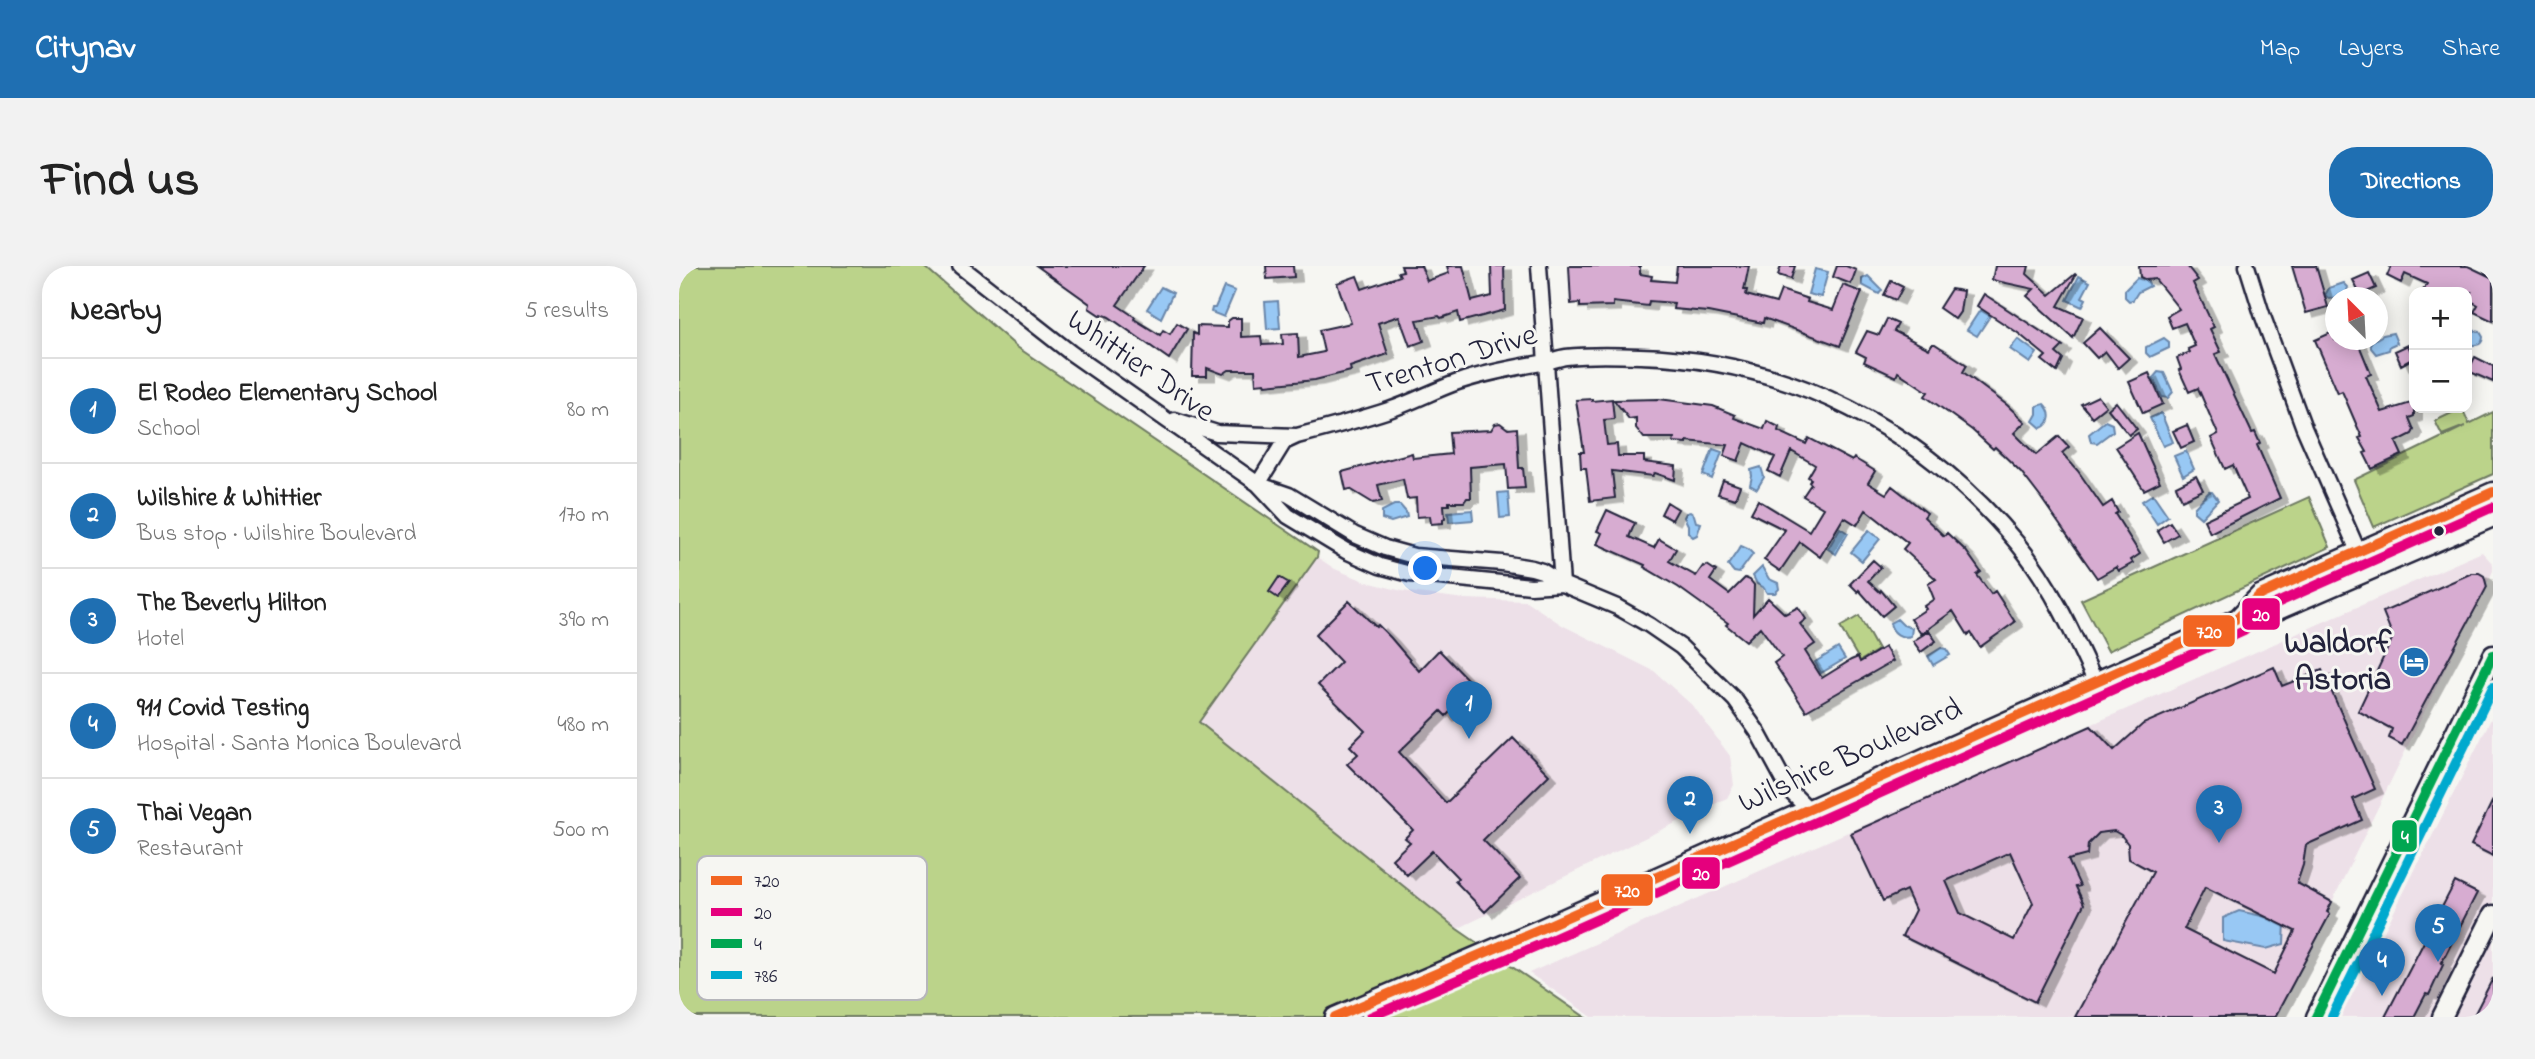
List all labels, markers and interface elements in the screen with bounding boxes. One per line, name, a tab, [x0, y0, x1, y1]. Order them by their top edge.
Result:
text: Citynav	[35, 25, 135, 73]
text: Map	[2260, 32, 2300, 67]
text: Layers	[2338, 32, 2404, 67]
text: Share	[2442, 32, 2500, 67]
text: Find us	[42, 146, 199, 218]
button: Directions	[2329, 147, 2493, 218]
north arrow	[2325, 287, 2388, 350]
map controls	[2409, 287, 2472, 413]
button: +	[2409, 287, 2472, 350]
text: Nearby	[70, 290, 162, 334]
text: 5 results	[525, 295, 609, 328]
street label: Whittier Drive	[1056, 298, 1225, 436]
street label: Trenton Drive	[1361, 313, 1544, 409]
button: −	[2409, 350, 2472, 413]
text: El Rodeo Elementary School	[137, 375, 437, 413]
text: 1	[89, 394, 97, 427]
text: 80 m	[567, 394, 609, 427]
text: School	[137, 413, 200, 446]
text: Wilshire & Whittier	[137, 480, 321, 518]
text: 2	[87, 499, 99, 532]
text: 170 m	[559, 499, 609, 532]
text: Bus stop · Wilshire Boulevard	[137, 518, 416, 551]
unlabelled marker	[2432, 524, 2446, 538]
your location	[1408, 551, 1442, 585]
text: The Beverly Hilton	[137, 585, 327, 623]
line badge: 20	[2241, 597, 2281, 631]
text: 20	[2251, 603, 2271, 630]
text: 3	[88, 604, 98, 637]
text: 390 m	[559, 604, 609, 637]
line badge: 720	[2182, 614, 2236, 648]
text: 720	[2196, 620, 2223, 647]
place label: Waldorf Astoria	[2284, 621, 2392, 705]
text: Hotel	[137, 623, 184, 656]
hotel icon: Waldorf Astoria	[2397, 645, 2431, 679]
pin: 1	[1446, 681, 1492, 739]
street label: Wilshire Boulevard	[1732, 687, 1970, 827]
text: 911 Covid Testing	[137, 690, 309, 728]
text: 4	[88, 709, 98, 742]
text: 480 m	[557, 709, 609, 742]
text: Hospital · Santa Monica Boulevard	[137, 728, 461, 761]
pin: 2	[1667, 776, 1713, 834]
pin: 3	[2196, 785, 2242, 843]
text: Thai Vegan	[137, 795, 252, 833]
text: 5	[86, 814, 100, 847]
text: 500 m	[552, 814, 609, 847]
line badge: 4	[2391, 819, 2418, 853]
text: 4	[2401, 825, 2409, 852]
text: Restaurant	[137, 833, 244, 866]
legend	[697, 856, 927, 1000]
line badge: 20	[1681, 856, 1721, 890]
text: 20	[1691, 862, 1711, 889]
text: 720	[754, 869, 779, 896]
line badge: 720	[1600, 873, 1654, 907]
text: 720	[1614, 879, 1641, 906]
text: 20	[754, 901, 772, 928]
pin: 5	[2415, 904, 2461, 962]
text: 4	[754, 932, 762, 959]
pin: 4	[2359, 938, 2405, 996]
text: 786	[754, 964, 777, 991]

